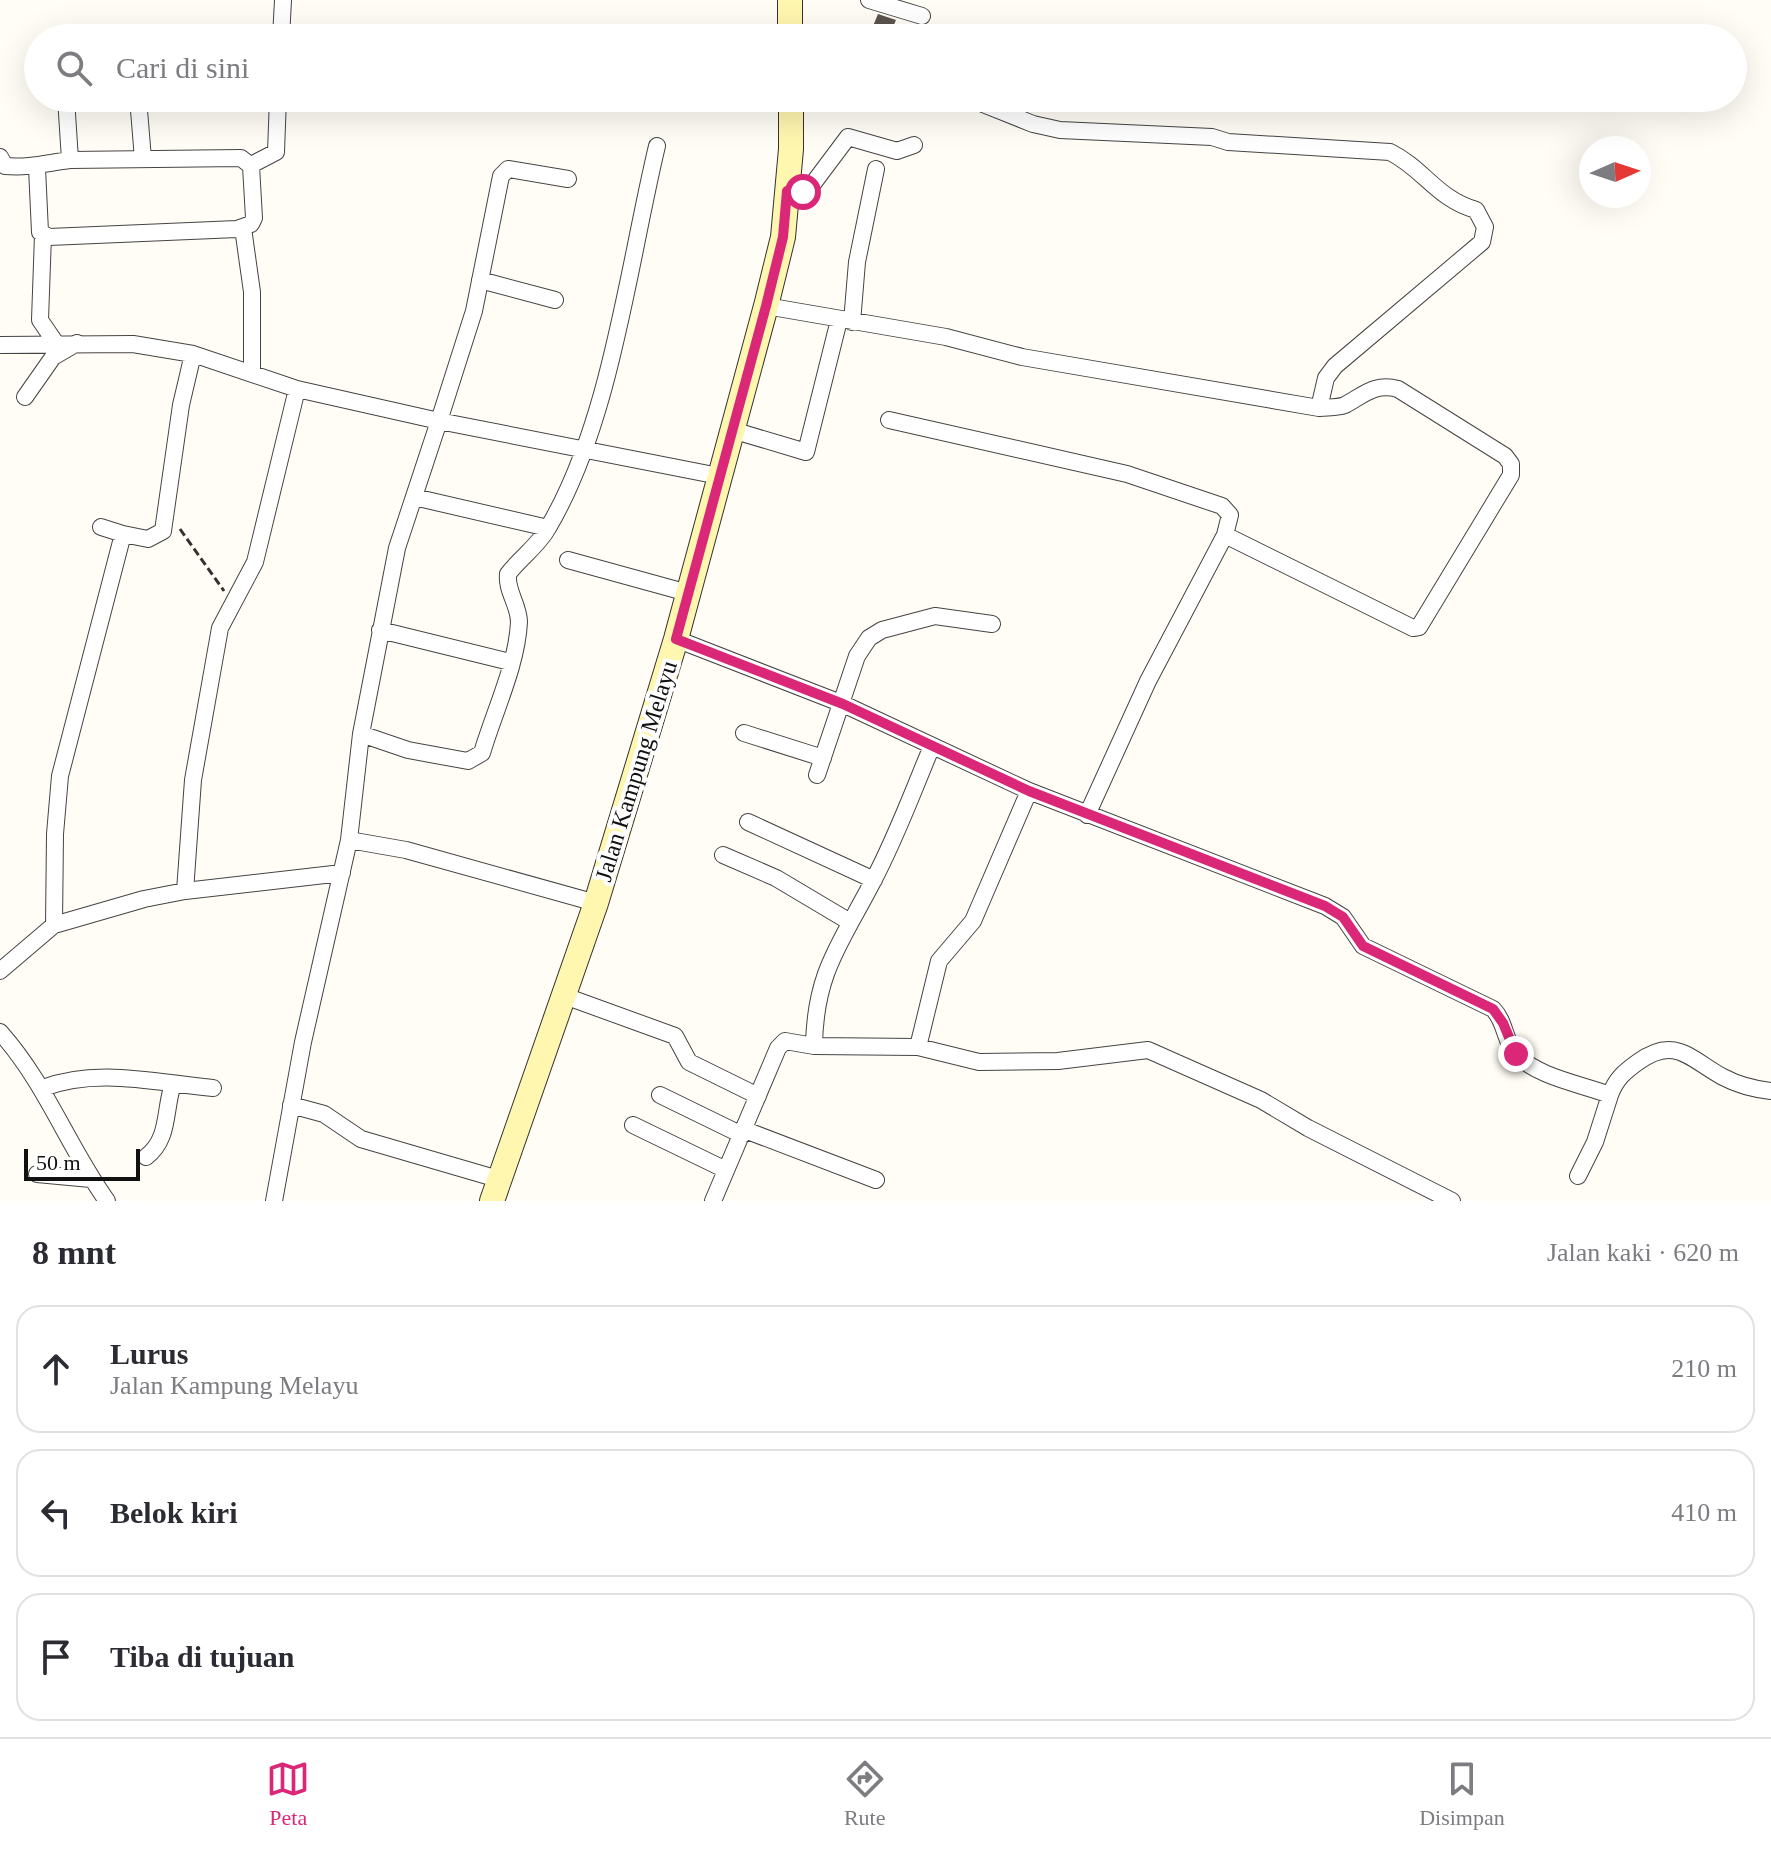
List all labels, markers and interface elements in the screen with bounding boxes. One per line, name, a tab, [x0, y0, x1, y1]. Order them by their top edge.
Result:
search box	[24, 24, 1747, 112]
icon: search	[52, 46, 96, 90]
text: Cari di sini	[116, 51, 249, 84]
north arrow	[1579, 136, 1651, 208]
route start	[785, 174, 821, 210]
street label: Jalan Kampung Melayu	[590, 658, 682, 884]
route end	[1498, 1036, 1534, 1072]
scale bar	[24, 1145, 140, 1181]
text: 50 m	[36, 1150, 81, 1175]
text: 8 mnt	[32, 1234, 116, 1271]
text: Jalan kaki · 620 m	[1547, 1238, 1739, 1267]
text: Lurus	[110, 1337, 188, 1370]
icon: ahead	[34, 1347, 78, 1391]
text: 210 m	[1671, 1354, 1737, 1383]
text: Jalan Kampung Melayu	[110, 1371, 358, 1400]
icon: left	[34, 1491, 78, 1535]
text: Belok kiri	[110, 1496, 238, 1529]
text: 410 m	[1671, 1498, 1737, 1527]
icon: arrive	[34, 1635, 78, 1679]
text: Tiba di tujuan	[110, 1640, 295, 1673]
tab: Peta	[266, 1757, 310, 1831]
tab: Rute	[843, 1757, 887, 1831]
tab: Disimpan	[1419, 1757, 1505, 1831]

